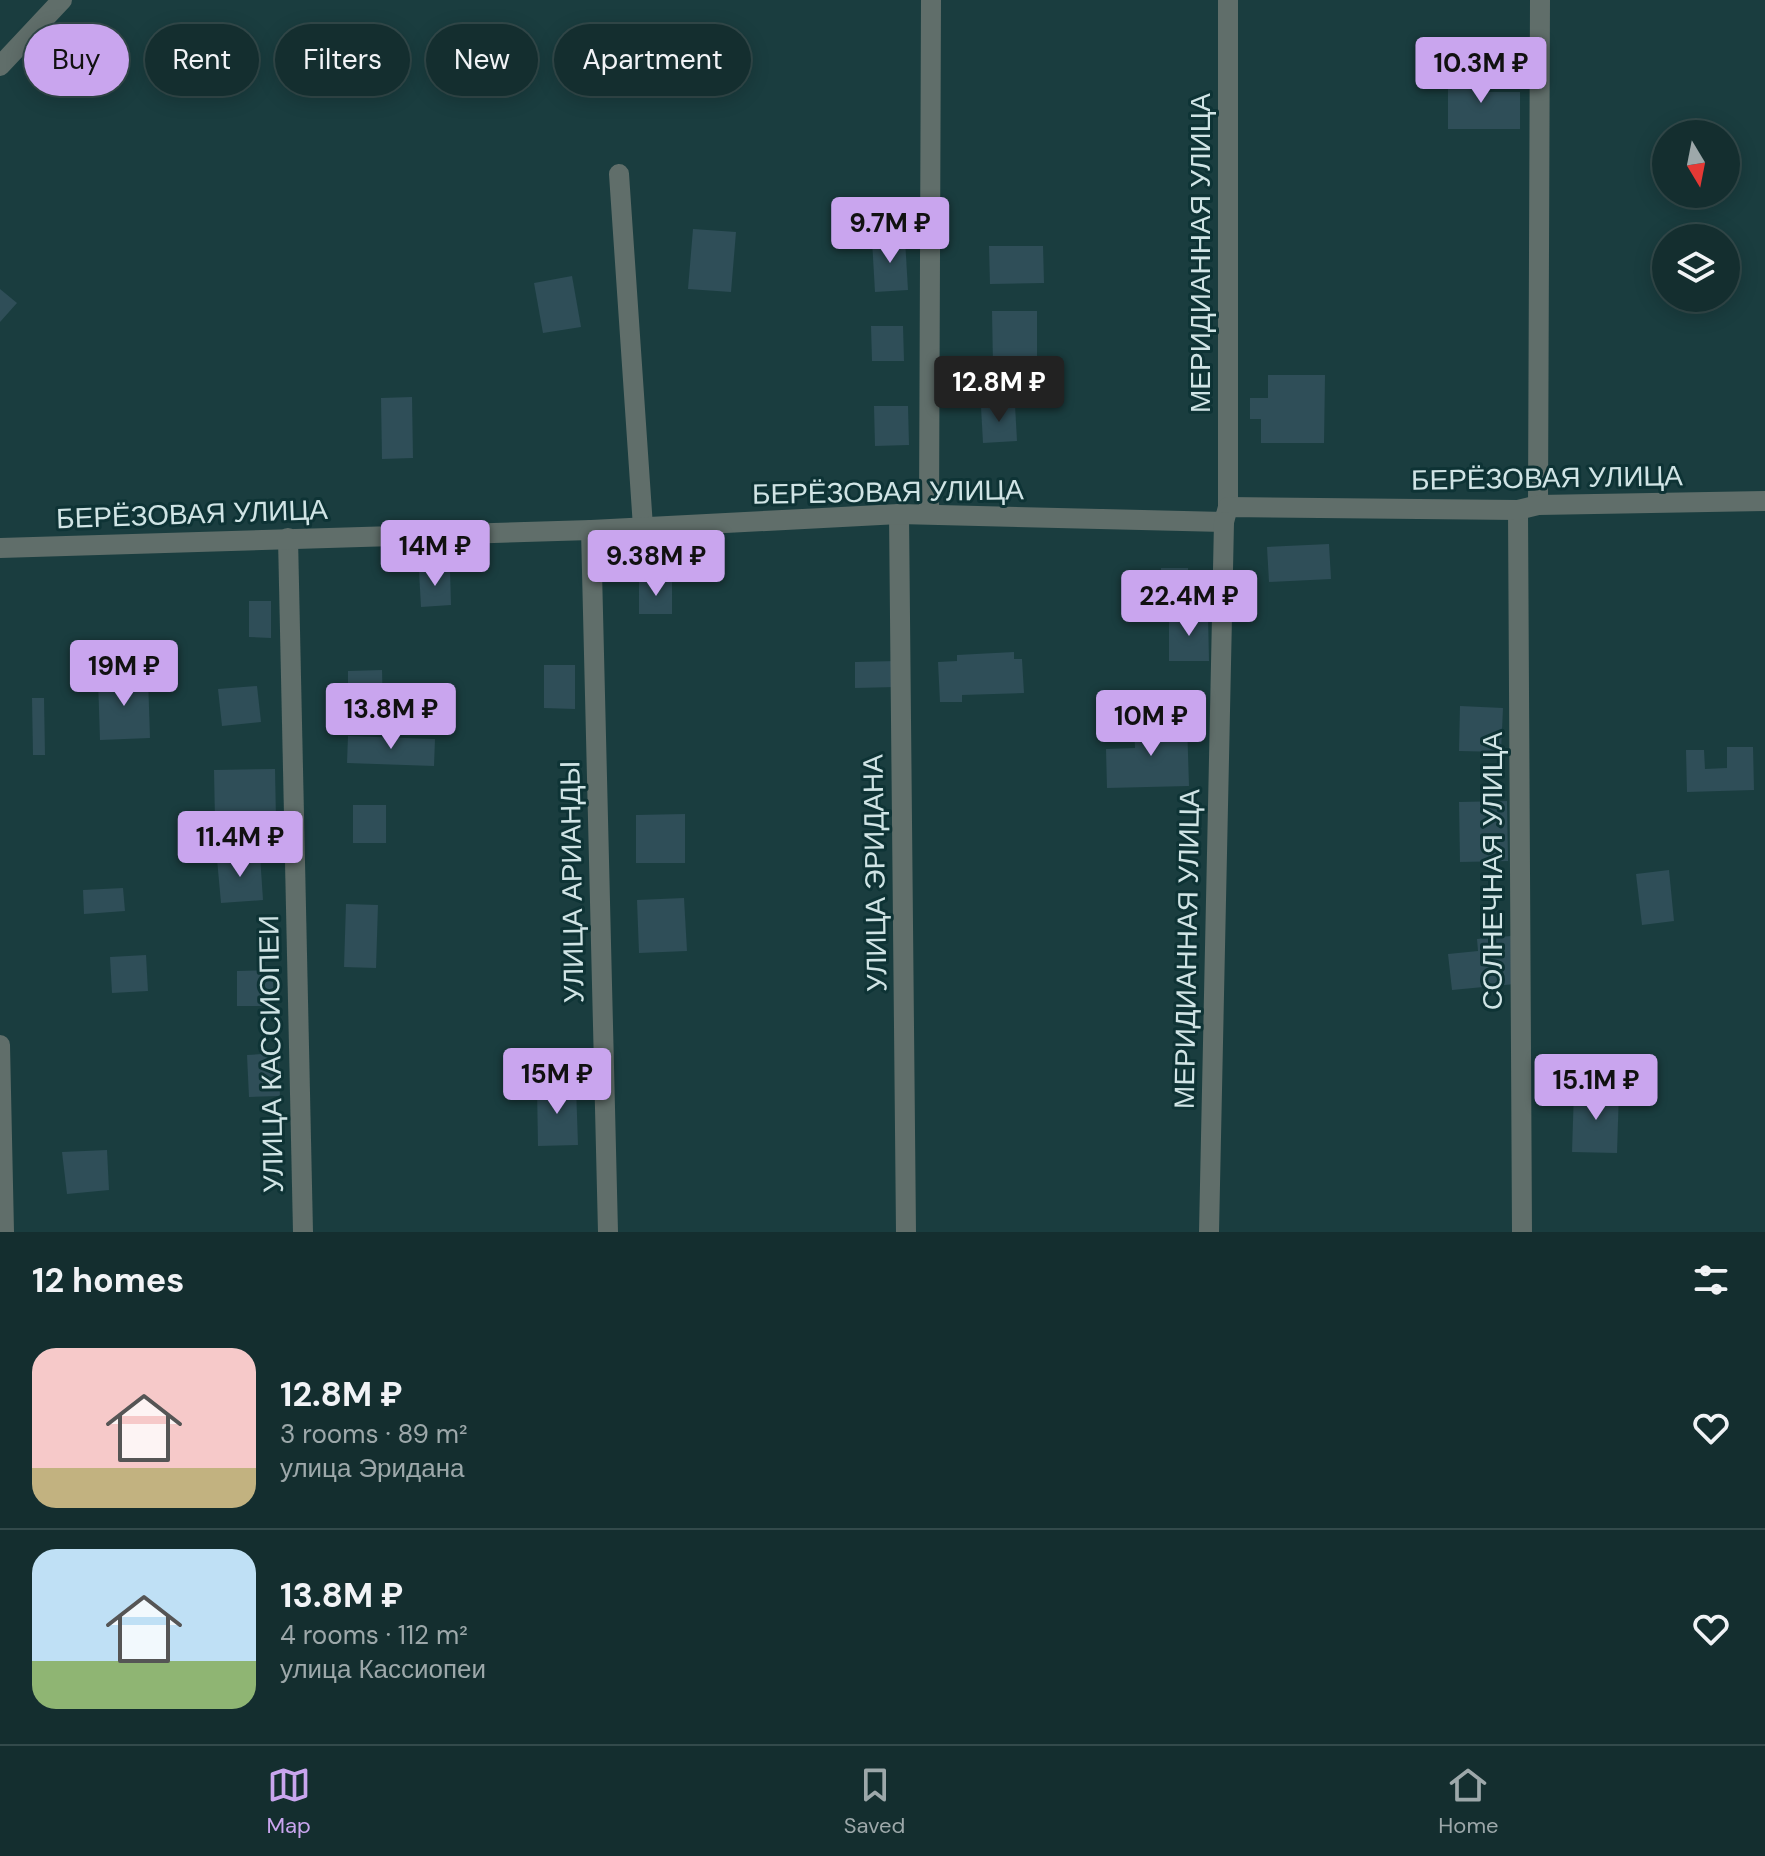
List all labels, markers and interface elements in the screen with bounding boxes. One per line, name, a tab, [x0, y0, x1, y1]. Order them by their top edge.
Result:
chip: Buy	[24, 24, 129, 96]
chip: Rent	[145, 24, 259, 96]
chip: Filters	[275, 24, 410, 96]
chip: New	[426, 24, 538, 96]
chip: Apartment	[554, 24, 751, 96]
pin: 10.3M ₽	[1407, 37, 1555, 105]
text: 10.3M ₽	[1433, 46, 1529, 80]
street label: МЕРИДИАННАЯ УЛИЦА	[1182, 93, 1219, 413]
north arrow	[1652, 120, 1740, 208]
map controls	[1652, 120, 1740, 312]
pin: 9.7M ₽	[825, 197, 955, 265]
text: 9.7M ₽	[849, 206, 931, 240]
button: layers	[1652, 224, 1740, 312]
pin: 12.8M ₽	[925, 356, 1073, 424]
text: 12.8M ₽	[952, 365, 1046, 399]
street label: БЕРЁЗОВАЯ УЛИЦА	[1411, 457, 1683, 499]
street label: БЕРЁЗОВАЯ УЛИЦА	[752, 471, 1024, 513]
street label: БЕРЁЗОВАЯ УЛИЦА	[56, 491, 329, 537]
pin: 14M ₽	[379, 520, 491, 588]
text: 14M ₽	[399, 529, 471, 563]
pin: 9.38M ₽	[582, 530, 730, 598]
text: 9.38M ₽	[606, 539, 706, 573]
pin: 22.4M ₽	[1115, 570, 1263, 638]
text: 22.4M ₽	[1139, 579, 1239, 613]
pin: 19M ₽	[68, 640, 180, 708]
text: 19M ₽	[88, 649, 160, 683]
pin: 13.8M ₽	[317, 683, 465, 751]
pin: 10M ₽	[1095, 690, 1207, 758]
text: 13.8M ₽	[344, 692, 438, 726]
text: 10M ₽	[1114, 699, 1188, 733]
street label: СОЛНЕЧНАЯ УЛИЦА	[1474, 732, 1511, 1010]
street label: УЛИЦА ЭРИДАНА	[854, 754, 896, 992]
street label: УЛИЦА АРИАНДЫ	[551, 761, 593, 1003]
street label: МЕРИДИАННАЯ УЛИЦА	[1166, 788, 1208, 1109]
pin: 11.4M ₽	[166, 811, 314, 879]
text: 11.4M ₽	[196, 820, 284, 854]
street label: УЛИЦА КАССИОПЕИ	[250, 915, 292, 1193]
pin: 15M ₽	[501, 1048, 613, 1116]
pin: 15.1M ₽	[1522, 1054, 1670, 1122]
text: 15M ₽	[521, 1057, 593, 1091]
text: 15.1M ₽	[1553, 1063, 1639, 1097]
text: 12 homes	[32, 1258, 184, 1303]
icon: filters	[1689, 1258, 1733, 1302]
text: 12.8M ₽	[280, 1372, 402, 1417]
icon: home	[96, 1380, 192, 1476]
icon: heart	[1689, 1406, 1733, 1450]
text: 3 rooms · 89 m²	[280, 1417, 468, 1451]
text: улица Эридана	[280, 1451, 465, 1485]
text: 13.8M ₽	[280, 1573, 403, 1618]
icon: home	[96, 1581, 192, 1677]
icon: heart	[1689, 1607, 1733, 1651]
text: 4 rooms · 112 m²	[280, 1618, 468, 1652]
text: улица Кассиопеи	[280, 1652, 486, 1686]
tab: Map	[266, 1763, 311, 1840]
tab: Saved	[844, 1763, 905, 1840]
tab: Home	[1438, 1763, 1499, 1840]

